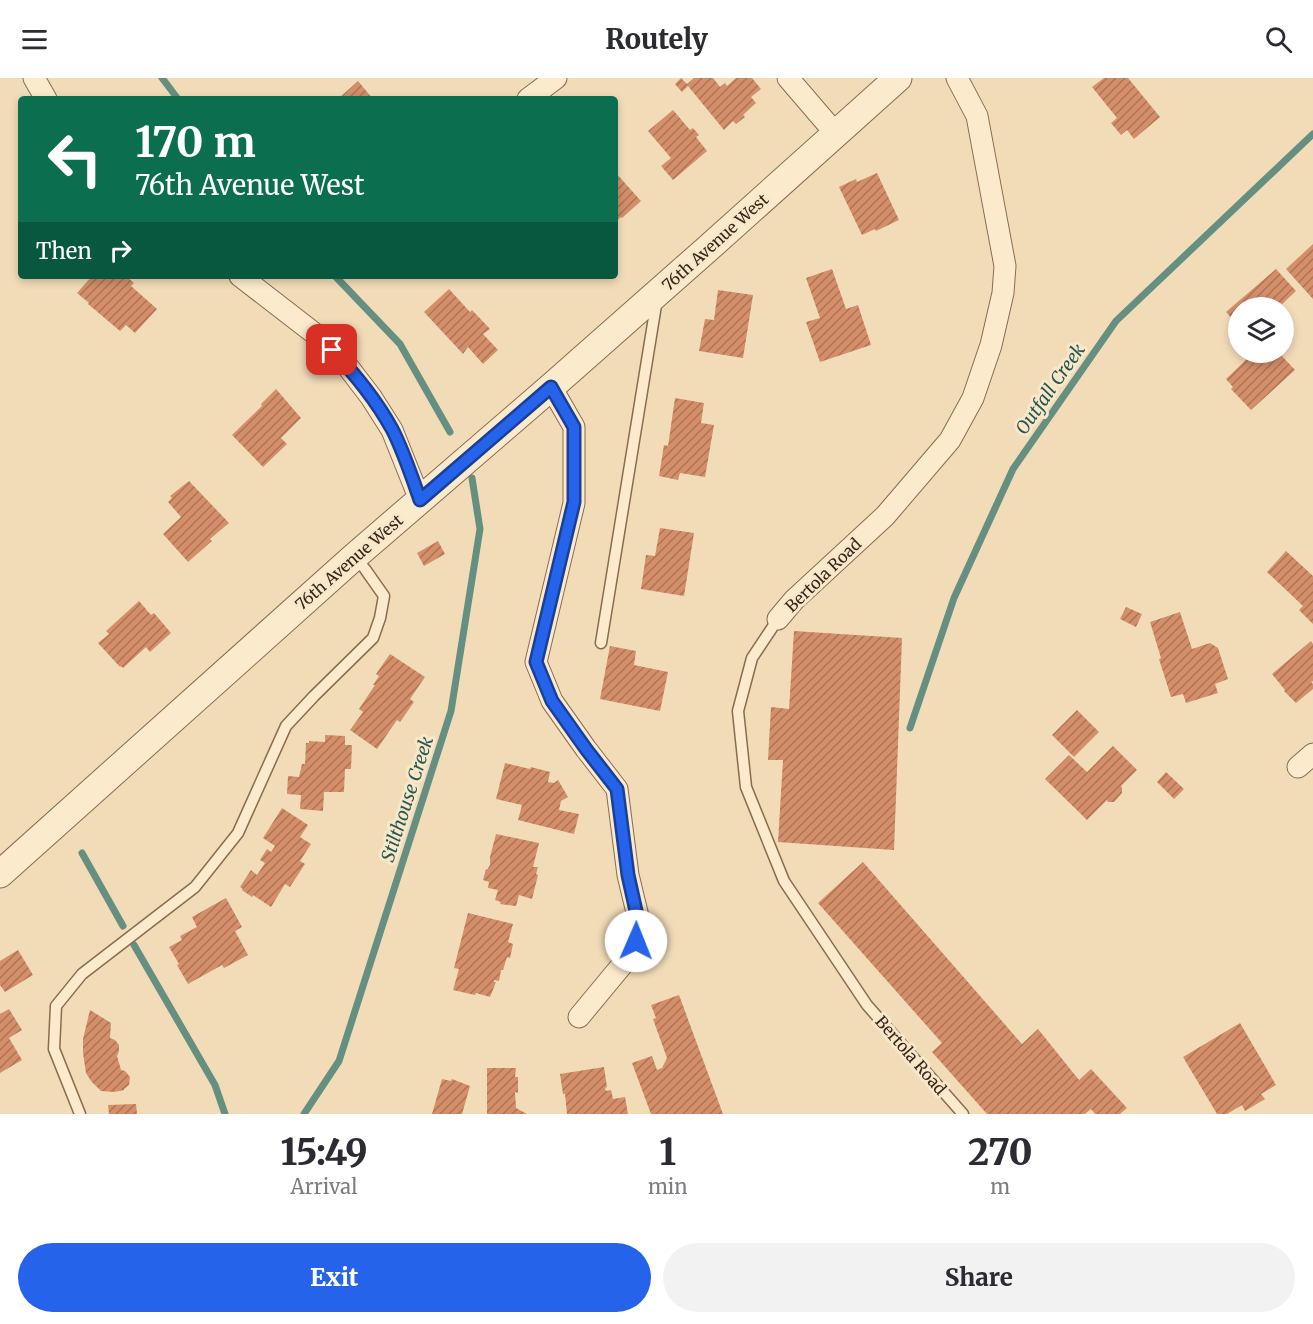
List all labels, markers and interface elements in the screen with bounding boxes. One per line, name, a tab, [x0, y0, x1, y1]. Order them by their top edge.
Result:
text: Routely	[605, 22, 708, 56]
icon: menu	[18, 23, 51, 56]
icon: search	[1262, 23, 1295, 56]
text: 170 m	[135, 116, 256, 168]
icon: left	[36, 120, 114, 198]
text: 76th Avenue West	[135, 168, 365, 202]
street label: 76th Avenue West	[658, 189, 773, 295]
icon: right	[104, 234, 137, 267]
text: Then	[36, 237, 92, 265]
map controls	[1228, 297, 1294, 363]
button: layers	[1228, 297, 1294, 363]
pin	[306, 324, 357, 375]
icon: arrive	[315, 333, 348, 366]
water label: Outfall Creek	[1010, 339, 1090, 439]
street label: 76th Avenue West	[291, 509, 407, 614]
street label: Bertola Road	[781, 534, 865, 616]
water label: Stilthouse Creek	[376, 733, 438, 864]
position arrow	[604, 909, 668, 973]
street label: Bertola Road	[871, 1011, 951, 1099]
text: 15:49	[280, 1130, 368, 1175]
text: 1	[659, 1130, 676, 1175]
text: 270	[968, 1130, 1033, 1175]
text: Arrival	[291, 1174, 357, 1199]
text: min	[648, 1174, 688, 1199]
text: m	[990, 1174, 1010, 1199]
button: Exit	[18, 1243, 651, 1312]
button: Share	[663, 1243, 1295, 1312]

